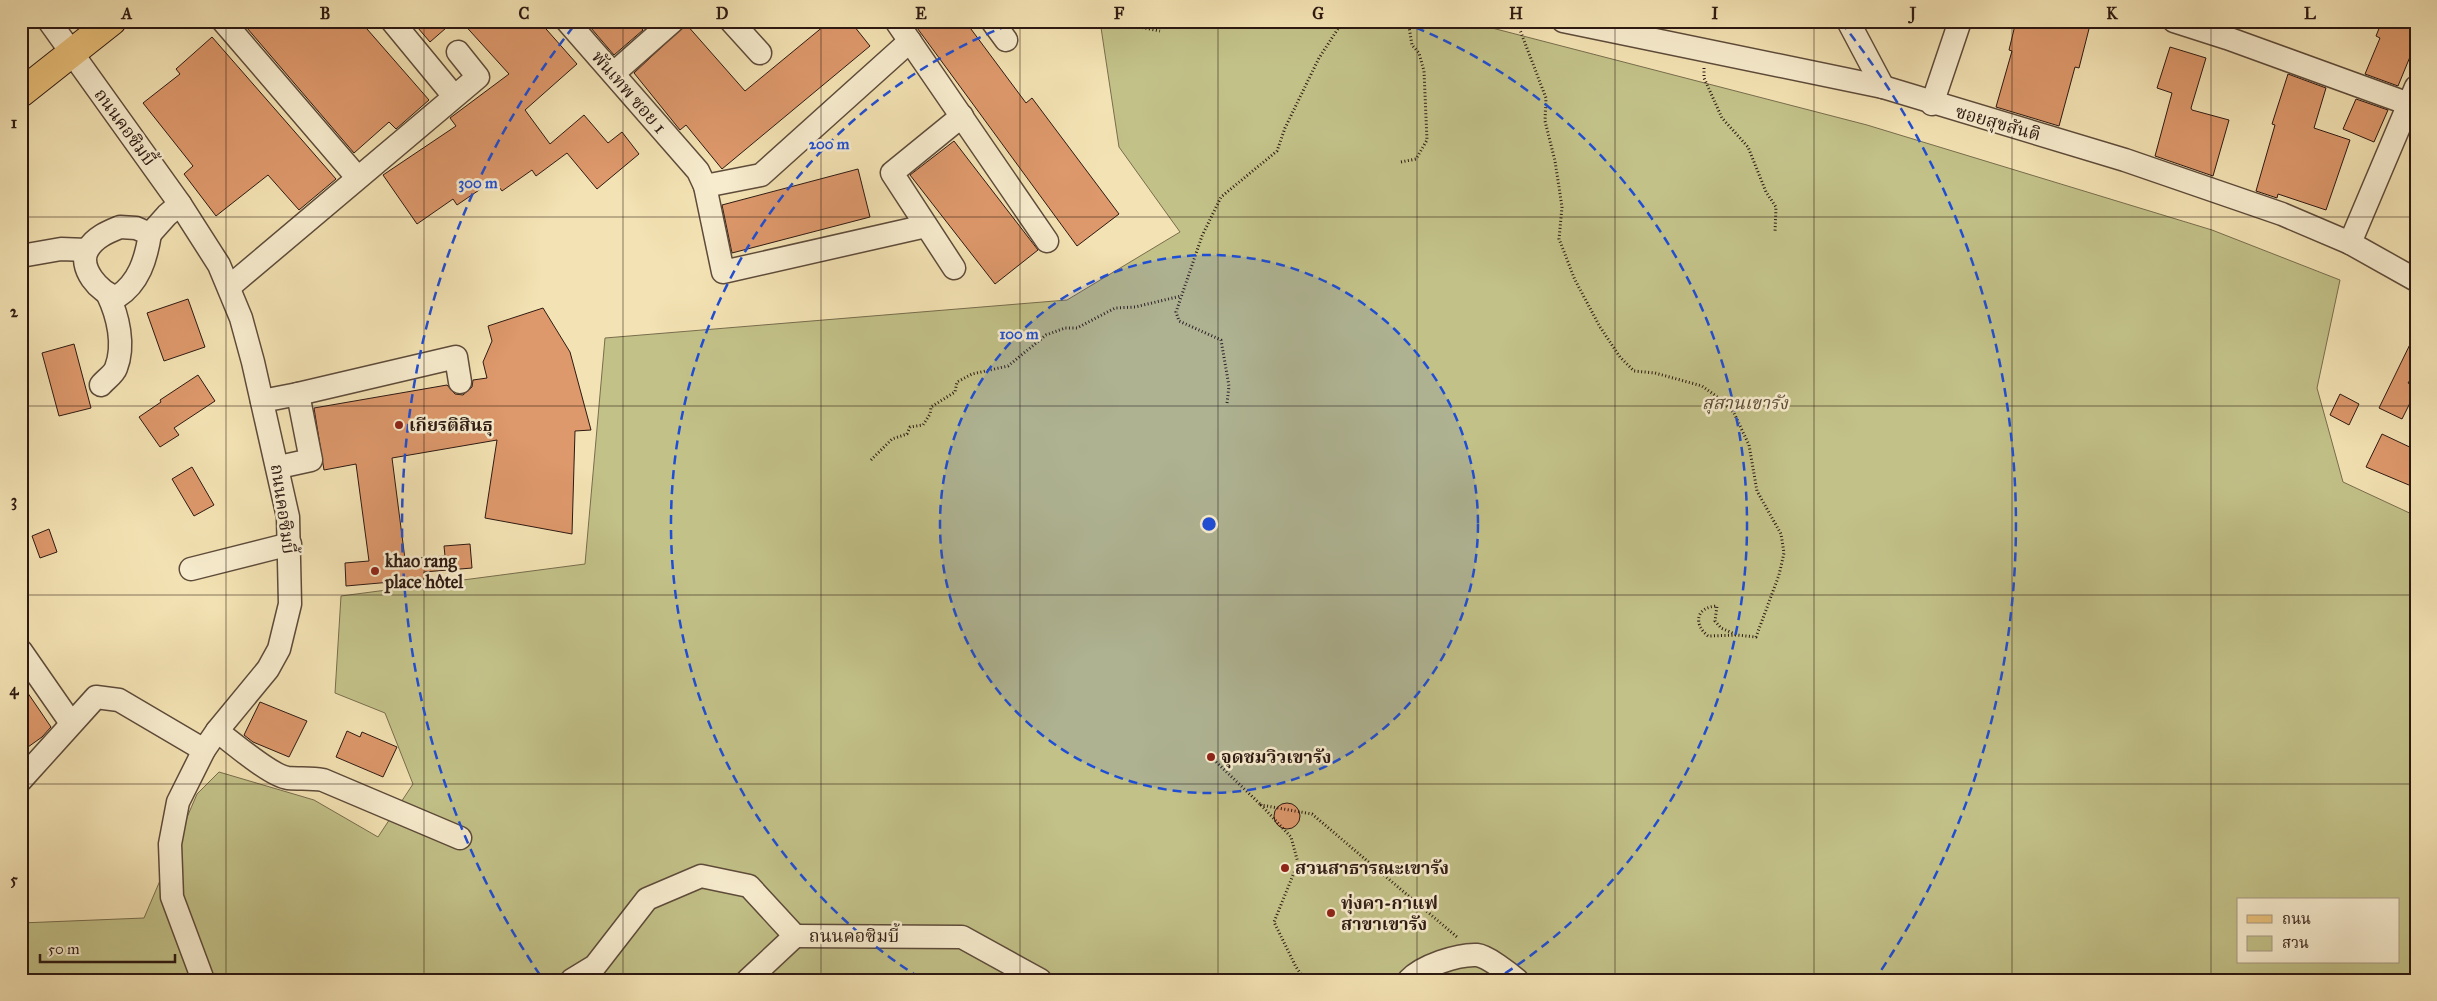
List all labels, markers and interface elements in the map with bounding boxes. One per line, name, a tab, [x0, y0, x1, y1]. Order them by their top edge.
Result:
text: A	[121, 4, 133, 23]
text: B	[320, 4, 330, 23]
text: C	[519, 4, 530, 23]
text: D	[716, 4, 729, 23]
text: E	[915, 4, 927, 23]
text: F	[1114, 4, 1125, 23]
text: G	[1312, 4, 1324, 23]
text: H	[1509, 4, 1523, 23]
text: I	[1712, 4, 1719, 23]
text: J	[1908, 4, 1917, 24]
text: K	[2106, 4, 2118, 23]
text: L	[2304, 4, 2316, 23]
street label: พันเทพ ซอย 1	[587, 46, 671, 138]
street label: ถนนคอซิมบี้	[89, 82, 164, 171]
street label: ซอยสุขสันติ	[1953, 100, 2043, 147]
text: 1	[11, 113, 18, 132]
text: 200 m	[809, 135, 850, 153]
text: 300 m	[458, 174, 498, 193]
text: 2	[10, 302, 19, 321]
text: 100 m	[999, 325, 1039, 343]
park label: สุสานเขารัง	[1702, 392, 1789, 415]
place label: เกียรติสินธุ	[409, 414, 493, 437]
marker: เกียรติสินธุ	[393, 419, 405, 431]
street label: ถนนคอซิมบี้	[266, 462, 303, 556]
text: 3	[11, 491, 17, 511]
centre of rings	[1200, 515, 1218, 533]
place label: khao rang place hôtel	[384, 550, 464, 594]
marker: khao rang place hôtel	[369, 565, 381, 577]
text: 4	[10, 680, 20, 700]
place label: จุดชมวิวเขารัง	[1221, 746, 1331, 769]
marker: จุดชมวิวเขารัง	[1205, 751, 1217, 763]
place label: สวนสาธารณะเขารัง	[1295, 857, 1449, 879]
marker: สวนสาธารณะเขารัง	[1279, 862, 1291, 874]
text: 5	[10, 870, 18, 889]
place label: ทุ่งคา-กาแฟ สาขาเขารัง	[1341, 892, 1438, 935]
legend	[2237, 898, 2400, 964]
marker: ทุ่งคา-กาแฟ สาขาเขารัง	[1325, 907, 1337, 919]
text: ถนน	[2282, 910, 2311, 928]
street label: ถนนคอซิมบี้	[809, 922, 900, 947]
scale bar	[40, 931, 175, 963]
text: สวน	[2282, 934, 2309, 952]
text: 50 m	[48, 940, 80, 958]

